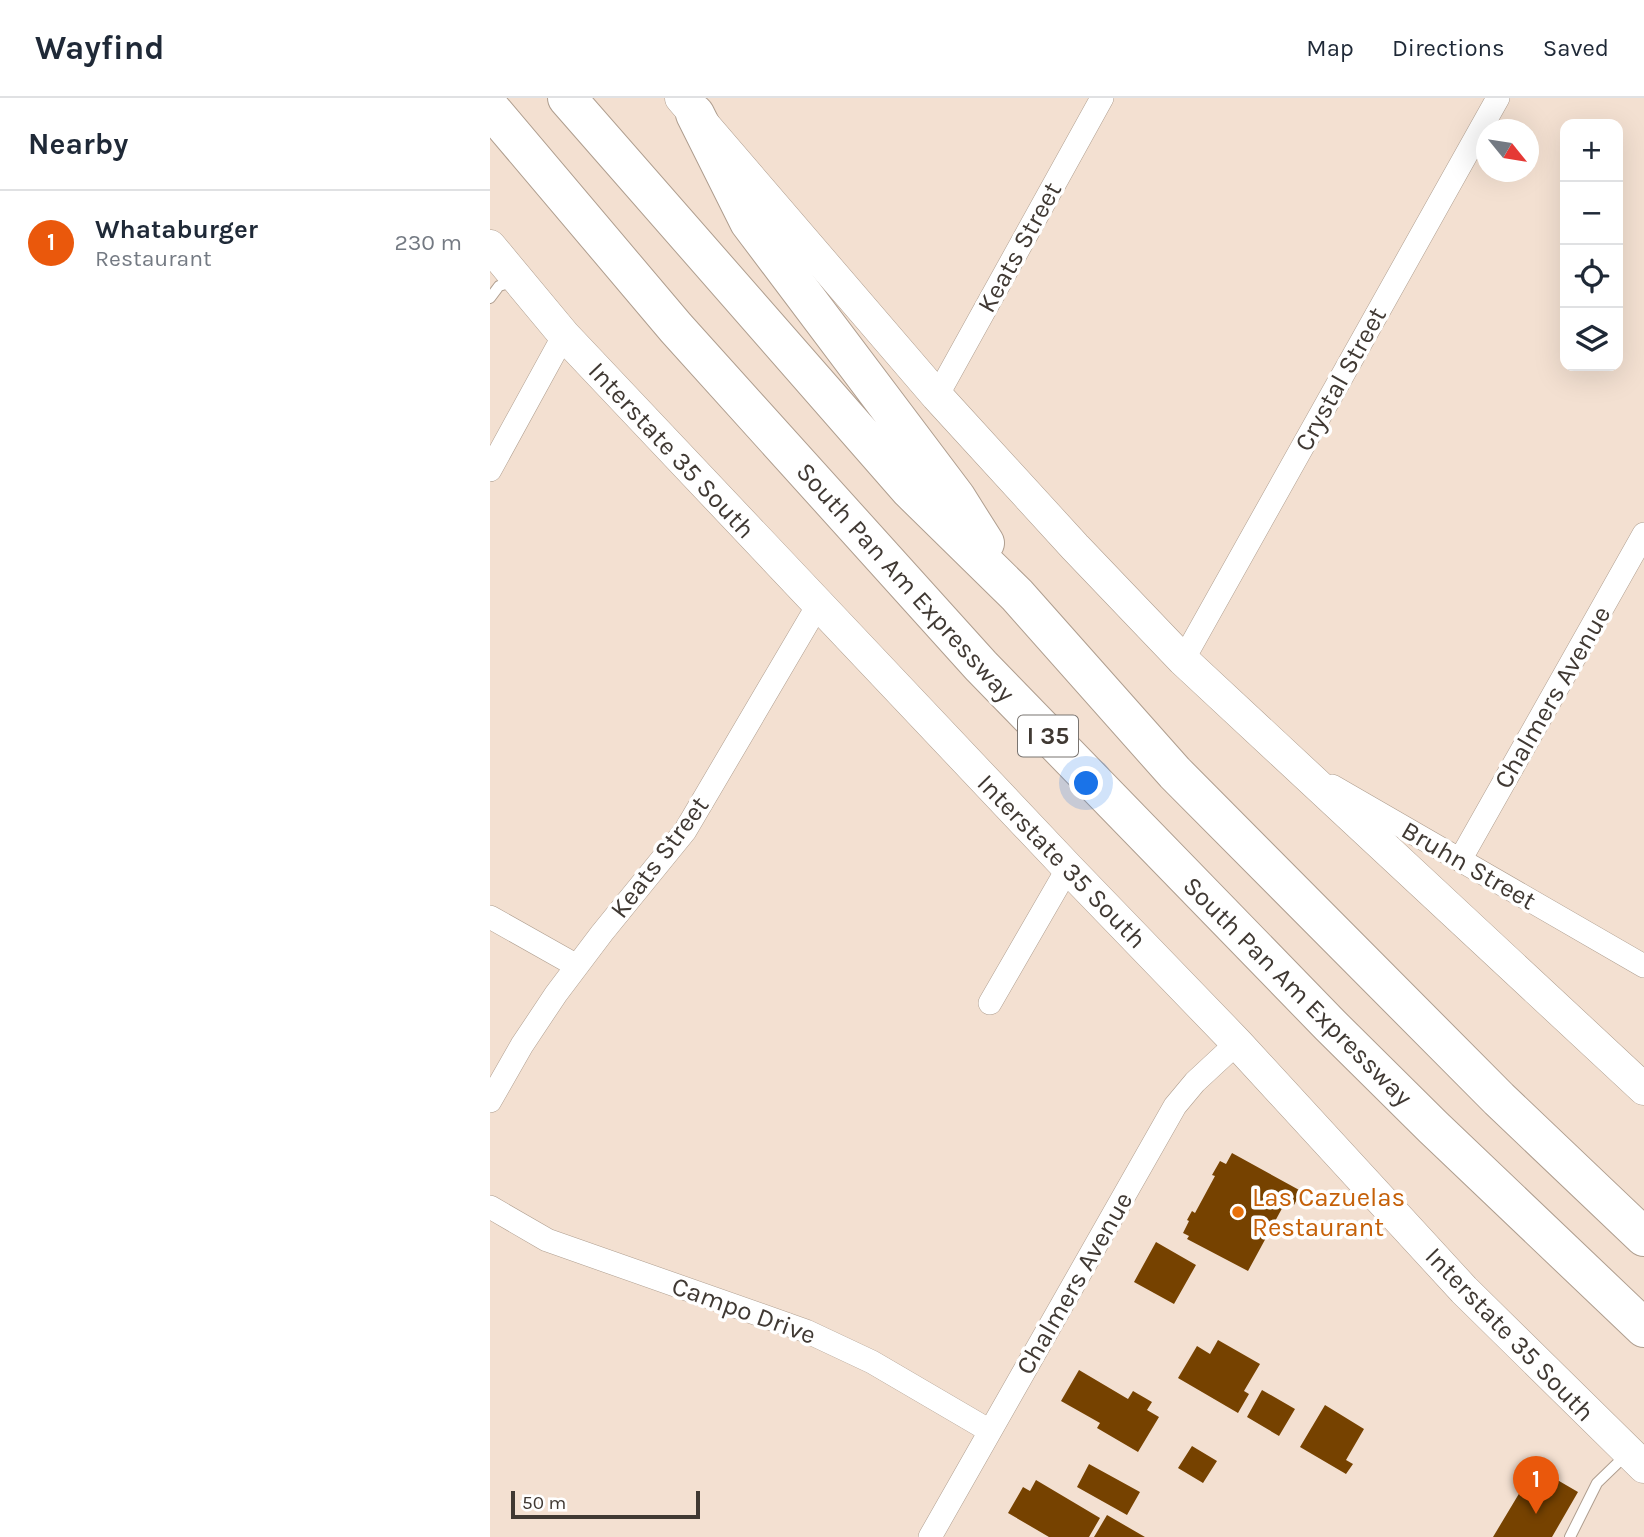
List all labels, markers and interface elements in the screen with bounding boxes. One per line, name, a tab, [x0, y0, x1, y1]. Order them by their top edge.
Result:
text: Wayfind	[35, 29, 165, 67]
text: Map	[1306, 34, 1354, 62]
text: Directions	[1392, 34, 1505, 62]
text: Saved	[1543, 34, 1609, 62]
north arrow	[1476, 119, 1539, 182]
map controls	[1560, 119, 1623, 371]
button: +	[1560, 119, 1623, 182]
text: Nearby	[28, 126, 128, 162]
street label: Keats Street	[971, 176, 1068, 318]
button: −	[1560, 182, 1623, 245]
text: Whataburger	[95, 214, 258, 245]
text: 1	[47, 229, 55, 256]
text: 230 m	[394, 229, 462, 256]
text: Restaurant	[95, 245, 212, 272]
button: locate	[1560, 245, 1623, 308]
street label: Crystal Street	[1288, 302, 1393, 457]
button: layers	[1560, 308, 1623, 371]
street label: Interstate 35 South	[582, 356, 761, 545]
street label: South Pan Am Expressway	[790, 456, 1021, 709]
street label: Chalmers Avenue	[1488, 600, 1617, 794]
road number: I 35	[1018, 716, 1078, 756]
your location	[1069, 766, 1103, 800]
street label: Interstate 35 South	[971, 768, 1153, 955]
street label: Keats Street	[604, 790, 715, 924]
street label: Bruhn Street	[1396, 814, 1542, 917]
street label: South Pan Am Expressway	[1176, 870, 1419, 1113]
place label: Las Cazuelas Restaurant	[1252, 1182, 1405, 1243]
street label: Chalmers Avenue	[1010, 1186, 1139, 1380]
marker: Las Cazuelas Restaurant	[1230, 1204, 1246, 1220]
street label: Interstate 35 South	[1419, 1241, 1601, 1428]
street label: Campo Drive	[668, 1270, 820, 1351]
pin: 1	[1513, 1456, 1559, 1514]
scale bar	[511, 1488, 700, 1520]
text: 50 m	[522, 1492, 566, 1514]

